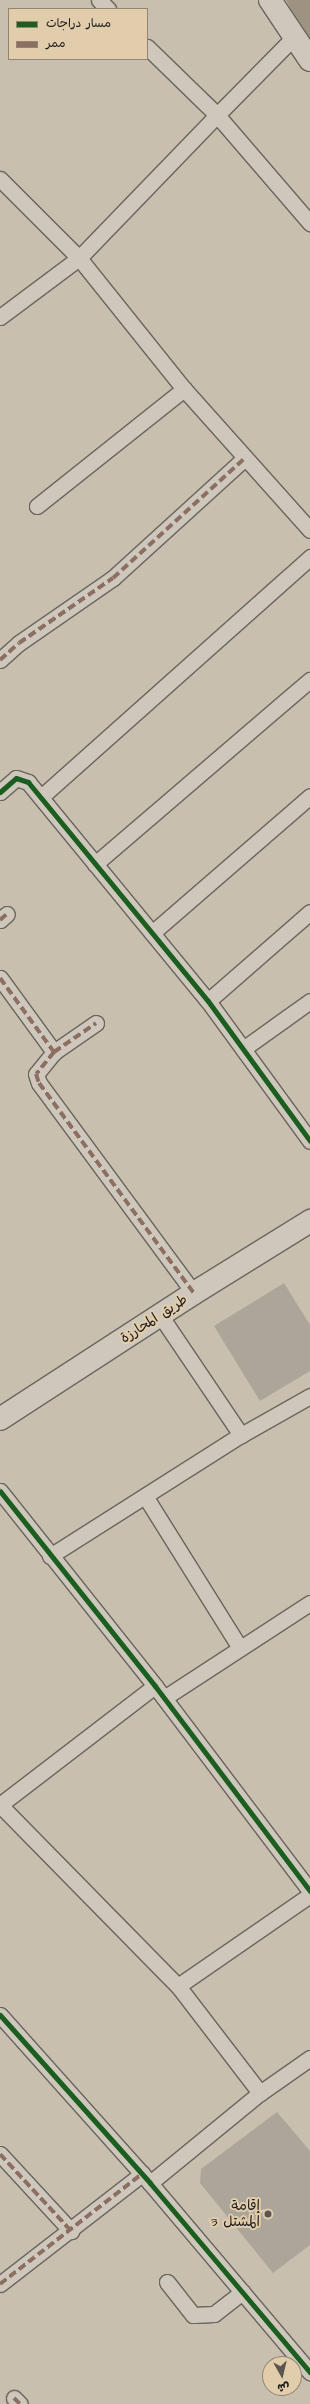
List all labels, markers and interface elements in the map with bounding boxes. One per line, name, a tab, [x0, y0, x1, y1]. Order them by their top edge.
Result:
legend	[8, 8, 148, 60]
text: مسار دراجات	[46, 15, 111, 32]
text: ممر	[46, 35, 65, 52]
street label: طريق المحارزة	[117, 1291, 191, 1347]
place label: إقامة المشتل 3	[211, 2198, 260, 2230]
marker: إقامة المشتل 3	[263, 2209, 273, 2219]
north arrow	[262, 2356, 302, 2396]
text: ش	[277, 2379, 291, 2396]

